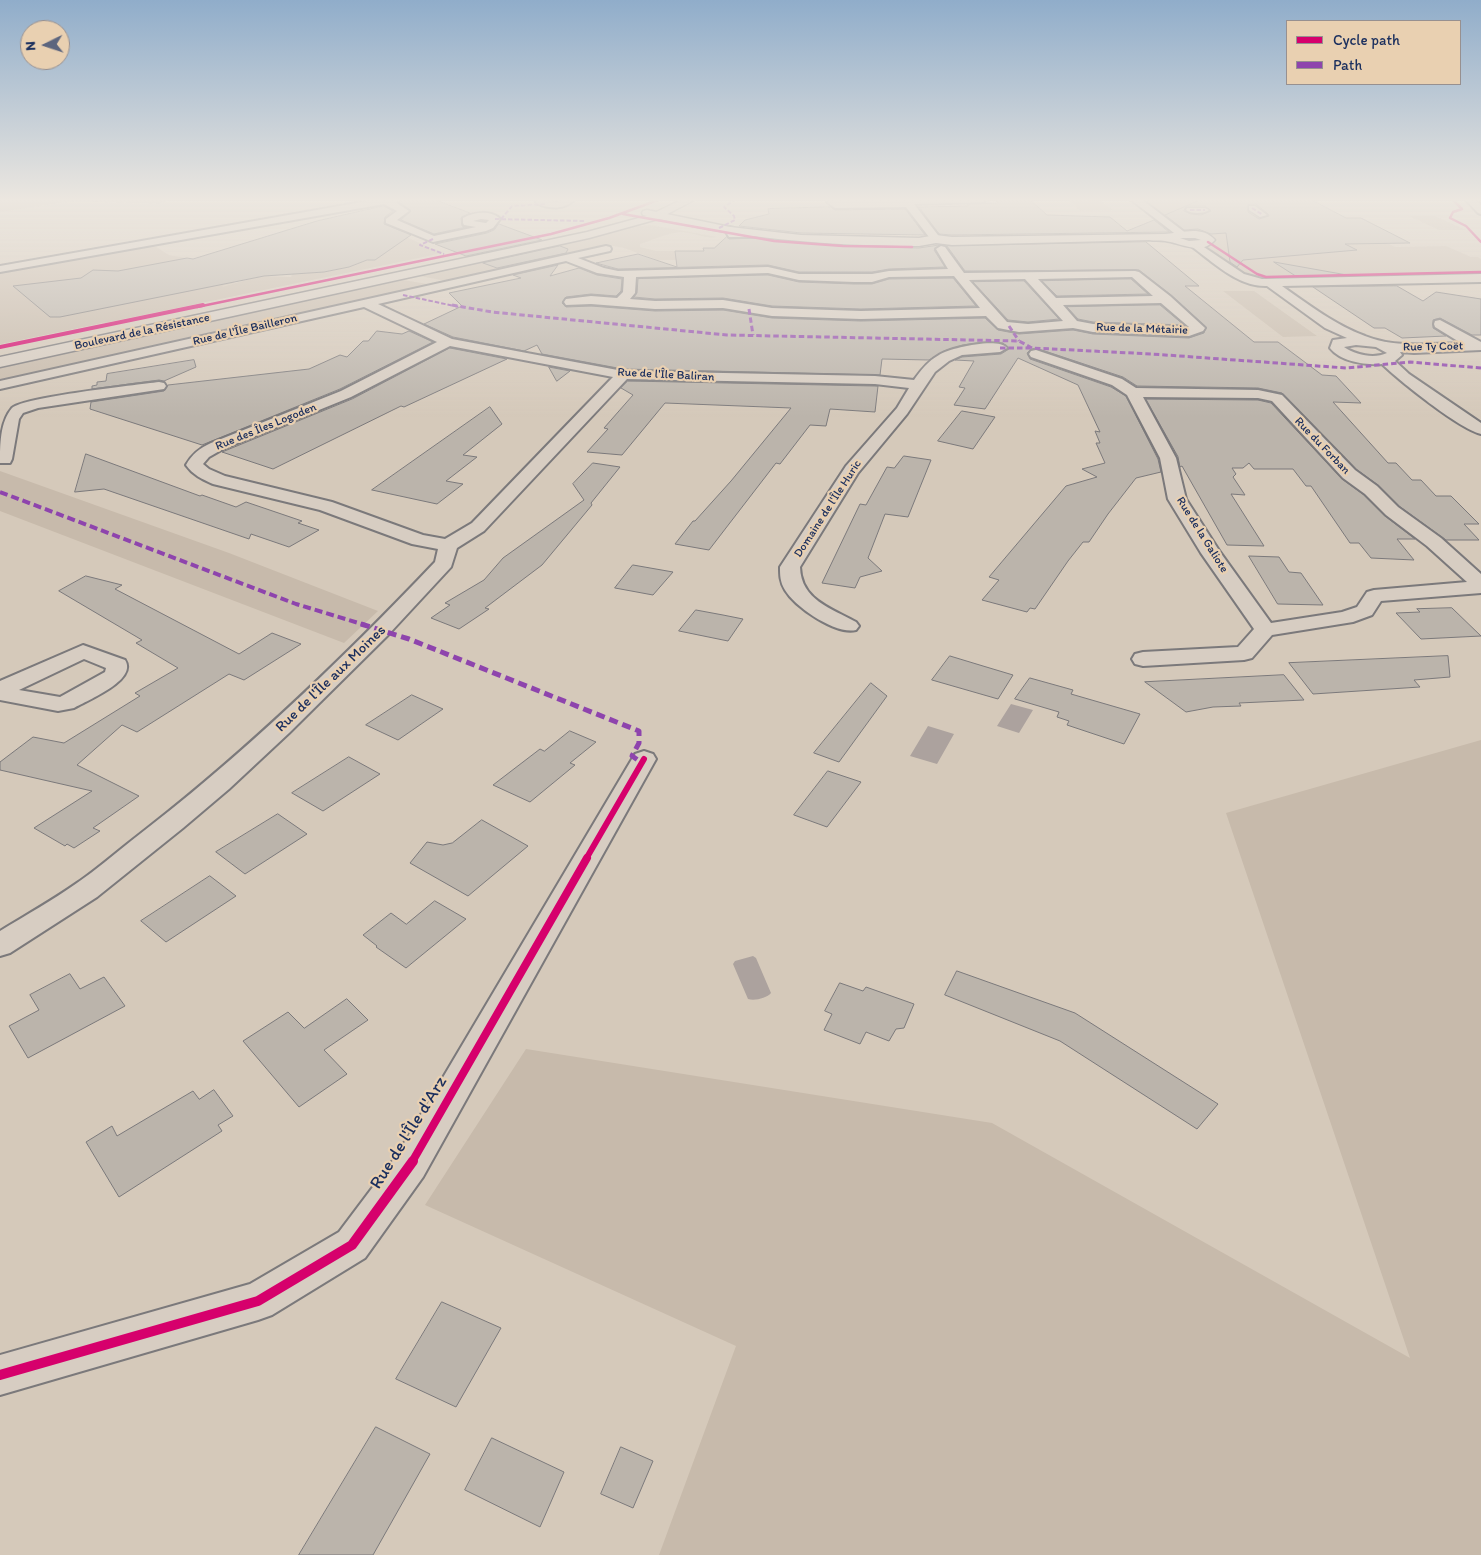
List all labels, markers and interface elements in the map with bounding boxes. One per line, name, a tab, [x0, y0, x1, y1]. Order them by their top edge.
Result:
north arrow	[20, 20, 70, 70]
legend	[1286, 20, 1461, 85]
text: Cycle path	[1333, 31, 1400, 49]
text: N	[22, 41, 39, 51]
text: Path	[1333, 56, 1362, 74]
street label: Boulevard de la Résistance	[73, 311, 211, 353]
street label: Rue de l'Île Bailleron	[191, 311, 299, 349]
street label: Rue de la Métairie	[1096, 320, 1188, 338]
street label: Rue Ty Coët	[1403, 339, 1463, 355]
street label: Rue de l'Île Baliran	[617, 365, 715, 385]
street label: Rue des Îles Logoden	[213, 400, 319, 454]
street label: Rue du Forban	[1291, 414, 1353, 478]
street label: Domaine de l'Île Huric	[791, 458, 865, 560]
street label: Rue de la Galiote	[1173, 494, 1231, 576]
street label: Rue de l'Île aux Moines	[272, 622, 390, 736]
street label: Rue de l'Île d'Arz	[366, 1073, 452, 1193]

